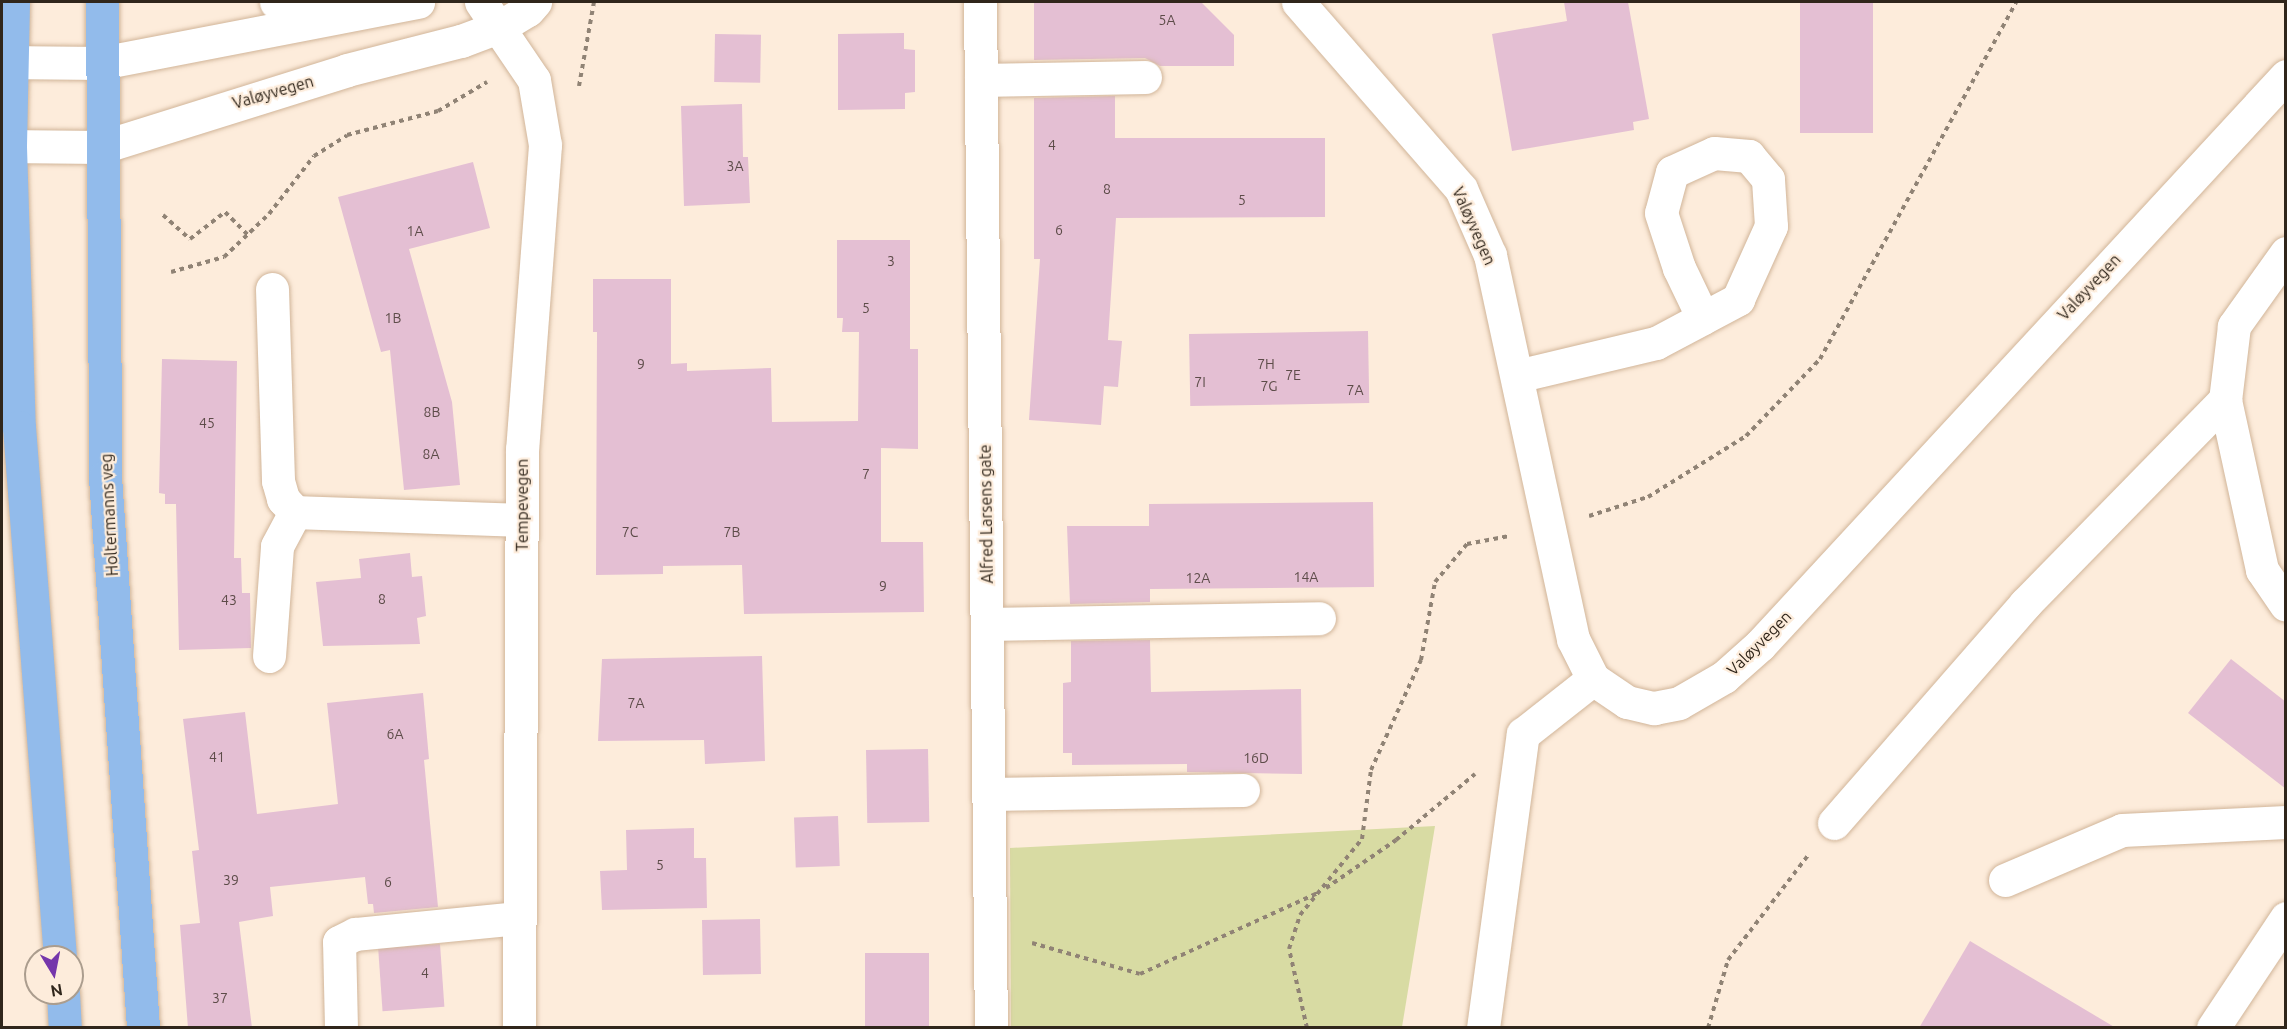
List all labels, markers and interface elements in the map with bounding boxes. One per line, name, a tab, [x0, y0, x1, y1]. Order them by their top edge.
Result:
house number: 5A	[1159, 12, 1175, 28]
street label: Valøyvegen	[230, 71, 316, 113]
house number: 4	[1048, 137, 1056, 153]
house number: 3A	[727, 158, 743, 174]
house number: 8	[1103, 181, 1111, 197]
street label: Valøyvegen	[1448, 184, 1500, 268]
house number: 5	[1238, 192, 1246, 208]
house number: 6	[1055, 222, 1063, 238]
house number: 1A	[407, 223, 423, 239]
street label: Valøyvegen	[2054, 250, 2124, 324]
house number: 3	[887, 253, 895, 269]
house number: 5	[862, 300, 870, 316]
house number: 1B	[385, 310, 401, 326]
house number: 9	[637, 356, 645, 372]
house number: 7H	[1257, 356, 1275, 372]
house number: 7E	[1285, 367, 1301, 383]
house number: 7I	[1194, 374, 1206, 390]
house number: 7G	[1260, 378, 1278, 394]
house number: 7A	[1347, 382, 1363, 398]
house number: 8B	[424, 404, 440, 420]
house number: 45	[199, 415, 215, 431]
street label: Alfred Larsens gate	[975, 444, 997, 584]
house number: 8A	[423, 446, 439, 462]
street label: Holtermanns veg	[96, 453, 122, 577]
street label: Tempevegen	[512, 459, 532, 551]
house number: 7	[862, 466, 870, 482]
house number: 7C	[622, 524, 638, 540]
house number: 7B	[724, 524, 740, 540]
house number: 14A	[1294, 569, 1318, 585]
house number: 12A	[1186, 570, 1210, 586]
house number: 9	[879, 578, 887, 594]
house number: 8	[378, 591, 386, 607]
house number: 43	[221, 592, 237, 608]
street label: Valøyvegen	[1723, 607, 1795, 679]
house number: 7A	[628, 695, 644, 711]
house number: 6A	[387, 726, 403, 742]
house number: 41	[209, 749, 225, 765]
house number: 16D	[1243, 750, 1269, 766]
house number: 5	[656, 857, 664, 873]
house number: 39	[223, 872, 239, 888]
house number: 6	[384, 874, 392, 890]
north arrow	[24, 945, 84, 1005]
house number: 4	[421, 965, 429, 981]
text: N	[49, 981, 64, 1001]
house number: 37	[212, 990, 228, 1006]

